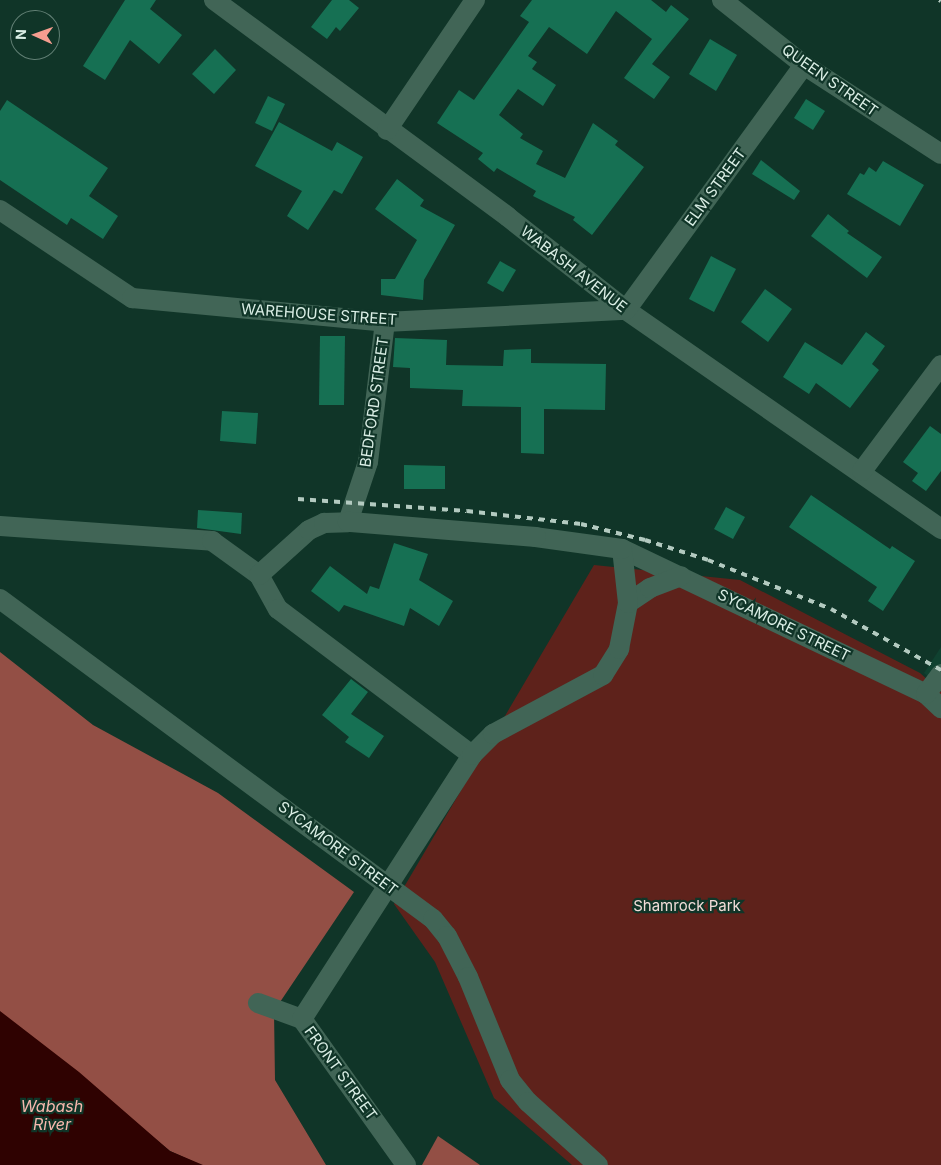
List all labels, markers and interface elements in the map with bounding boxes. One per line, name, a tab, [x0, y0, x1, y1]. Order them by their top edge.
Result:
north arrow	[10, 10, 60, 60]
text: N	[12, 29, 29, 40]
street label: QUEEN STREET	[779, 40, 881, 120]
street label: ELM STREET	[681, 145, 749, 229]
street label: WABASH AVENUE	[517, 222, 631, 316]
street label: WAREHOUSE STREET	[240, 300, 398, 328]
street label: BEDFORD STREET	[356, 336, 392, 468]
street label: SYCAMORE STREET	[715, 585, 853, 665]
street label: SYCAMORE STREET	[275, 797, 401, 899]
park label: Shamrock Park	[633, 897, 741, 915]
street label: FRONT STREET	[301, 1022, 381, 1124]
water label: Wabash River	[21, 1096, 83, 1134]

